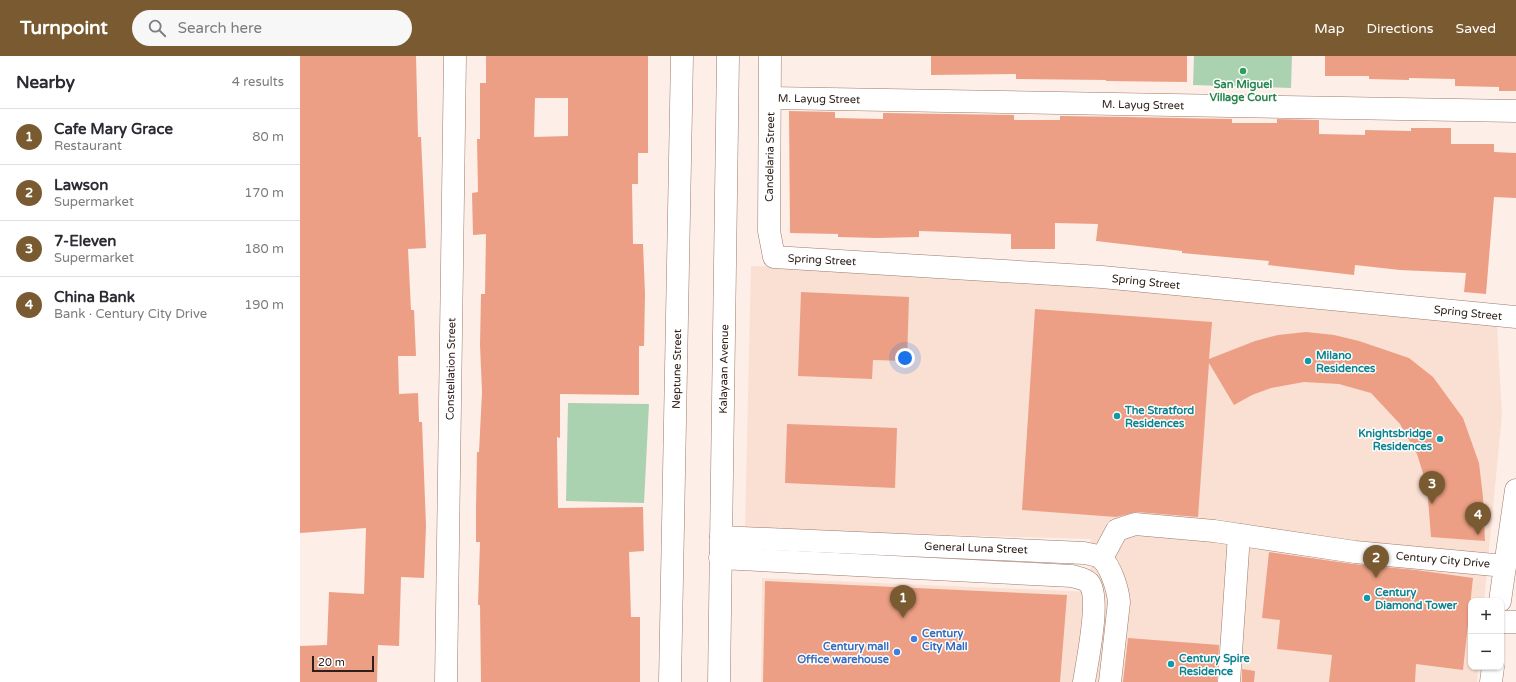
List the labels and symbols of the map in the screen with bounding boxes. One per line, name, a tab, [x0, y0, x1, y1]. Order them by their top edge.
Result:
marker: San Miguel Village Court	[1238, 66, 1248, 76]
place label: San Miguel Village Court	[1209, 78, 1277, 105]
street label: M. Layug Street	[778, 92, 860, 106]
street label: M. Layug Street	[1102, 98, 1184, 112]
street label: Candelaria Street	[763, 112, 777, 202]
street label: Spring Street	[787, 252, 857, 268]
street label: Spring Street	[1111, 272, 1181, 292]
street label: Spring Street	[1433, 303, 1503, 323]
street label: Constellation Street	[444, 318, 458, 420]
street label: Kalayaan Avenue	[717, 324, 731, 414]
street label: Neptune Street	[670, 329, 684, 409]
your location	[895, 348, 915, 368]
place label: Milano Residences	[1316, 349, 1376, 375]
marker: Milano Residences	[1303, 356, 1313, 366]
place label: The Stratford Residences	[1124, 404, 1194, 430]
marker: The Stratford Residences	[1112, 411, 1122, 421]
place label: Knightsbridge Residences	[1358, 427, 1433, 453]
marker: Knightsbridge Residences	[1435, 434, 1445, 444]
pin: 3	[1419, 471, 1445, 504]
pin: 4	[1465, 502, 1491, 535]
street label: General Luna Street	[924, 540, 1028, 556]
pin: 2	[1363, 545, 1389, 578]
street label: Century City Drive	[1395, 549, 1491, 571]
pin: 1	[890, 585, 916, 618]
place label: Century Diamond Tower	[1375, 586, 1458, 612]
marker: Century Diamond Tower	[1362, 593, 1372, 603]
place label: Century City Mall	[922, 627, 968, 654]
marker: Century City Mall	[909, 634, 919, 644]
place label: Century mall Office warehouse	[797, 640, 890, 666]
marker: Century mall Office warehouse	[892, 647, 902, 657]
place label: Century Spire Residence	[1179, 652, 1251, 678]
scale bar	[312, 654, 374, 673]
marker: Century Spire Residence	[1166, 659, 1176, 669]

